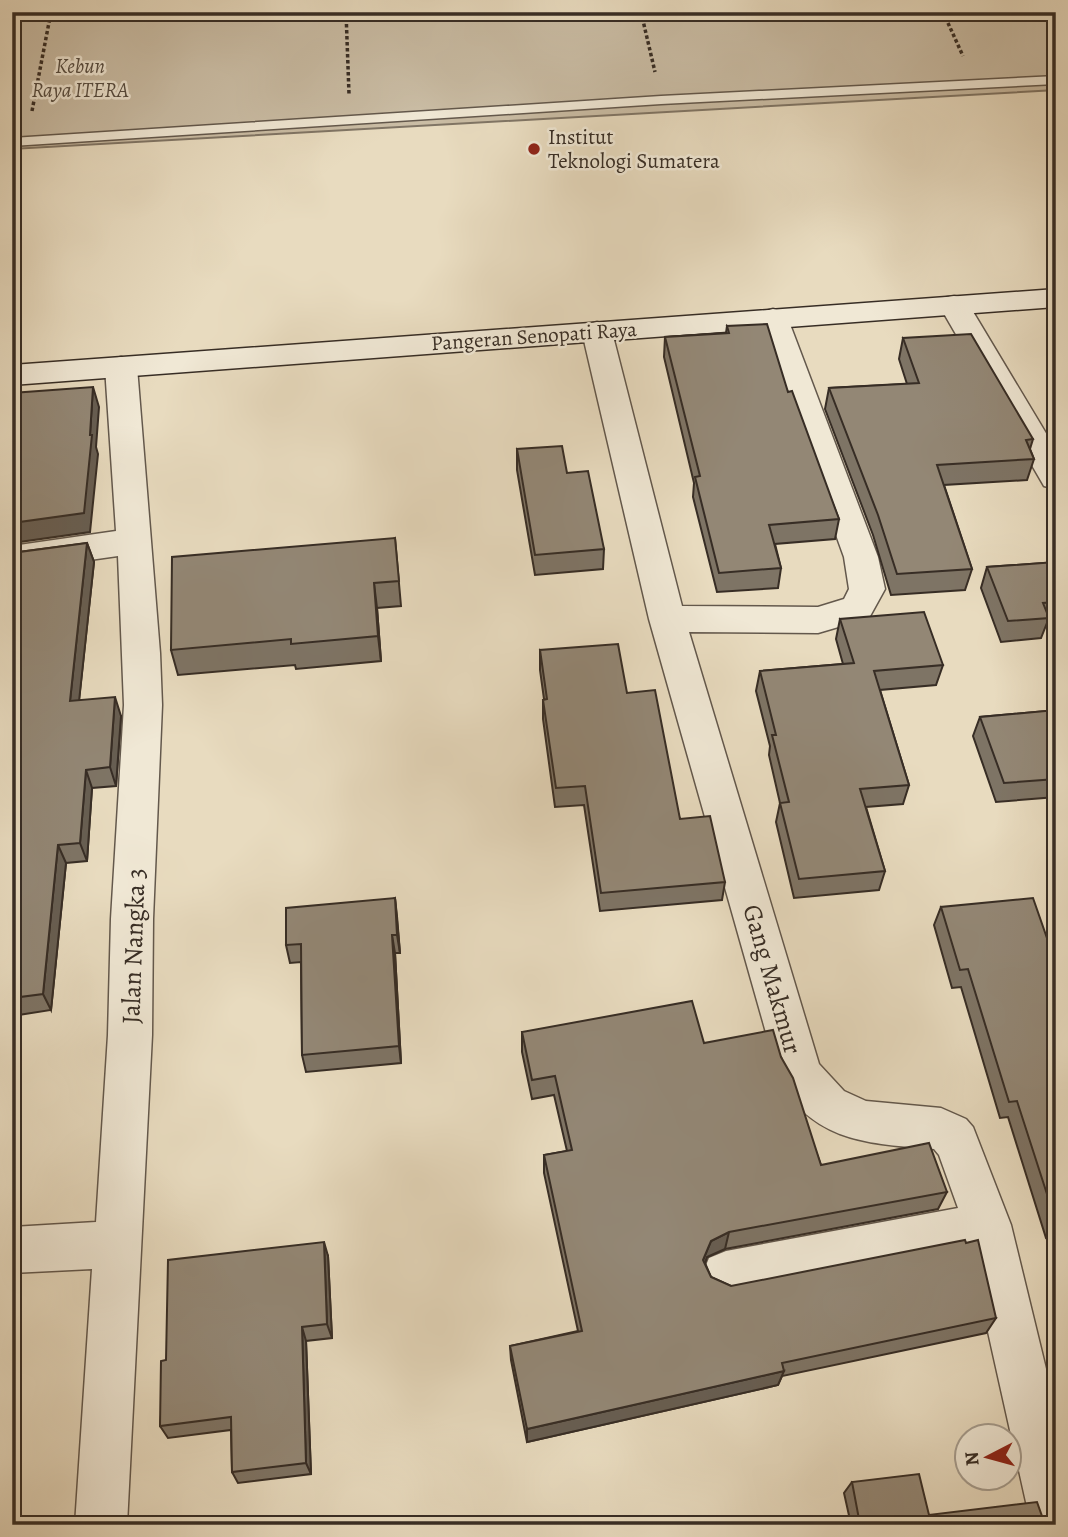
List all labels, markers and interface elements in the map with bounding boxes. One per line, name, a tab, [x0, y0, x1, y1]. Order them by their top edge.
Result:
park label: Kebun Raya ITERA	[31, 52, 129, 104]
place label: Institut Teknologi Sumatera	[548, 123, 720, 175]
marker: Institut Teknologi Sumatera	[526, 141, 542, 157]
street label: Pangeran Senopati Raya	[430, 315, 638, 357]
street label: Jalan Nangka 3	[113, 868, 154, 1024]
street label: Gang Makmur	[734, 900, 811, 1058]
north arrow	[953, 1422, 1023, 1492]
text: N	[958, 1450, 986, 1467]

